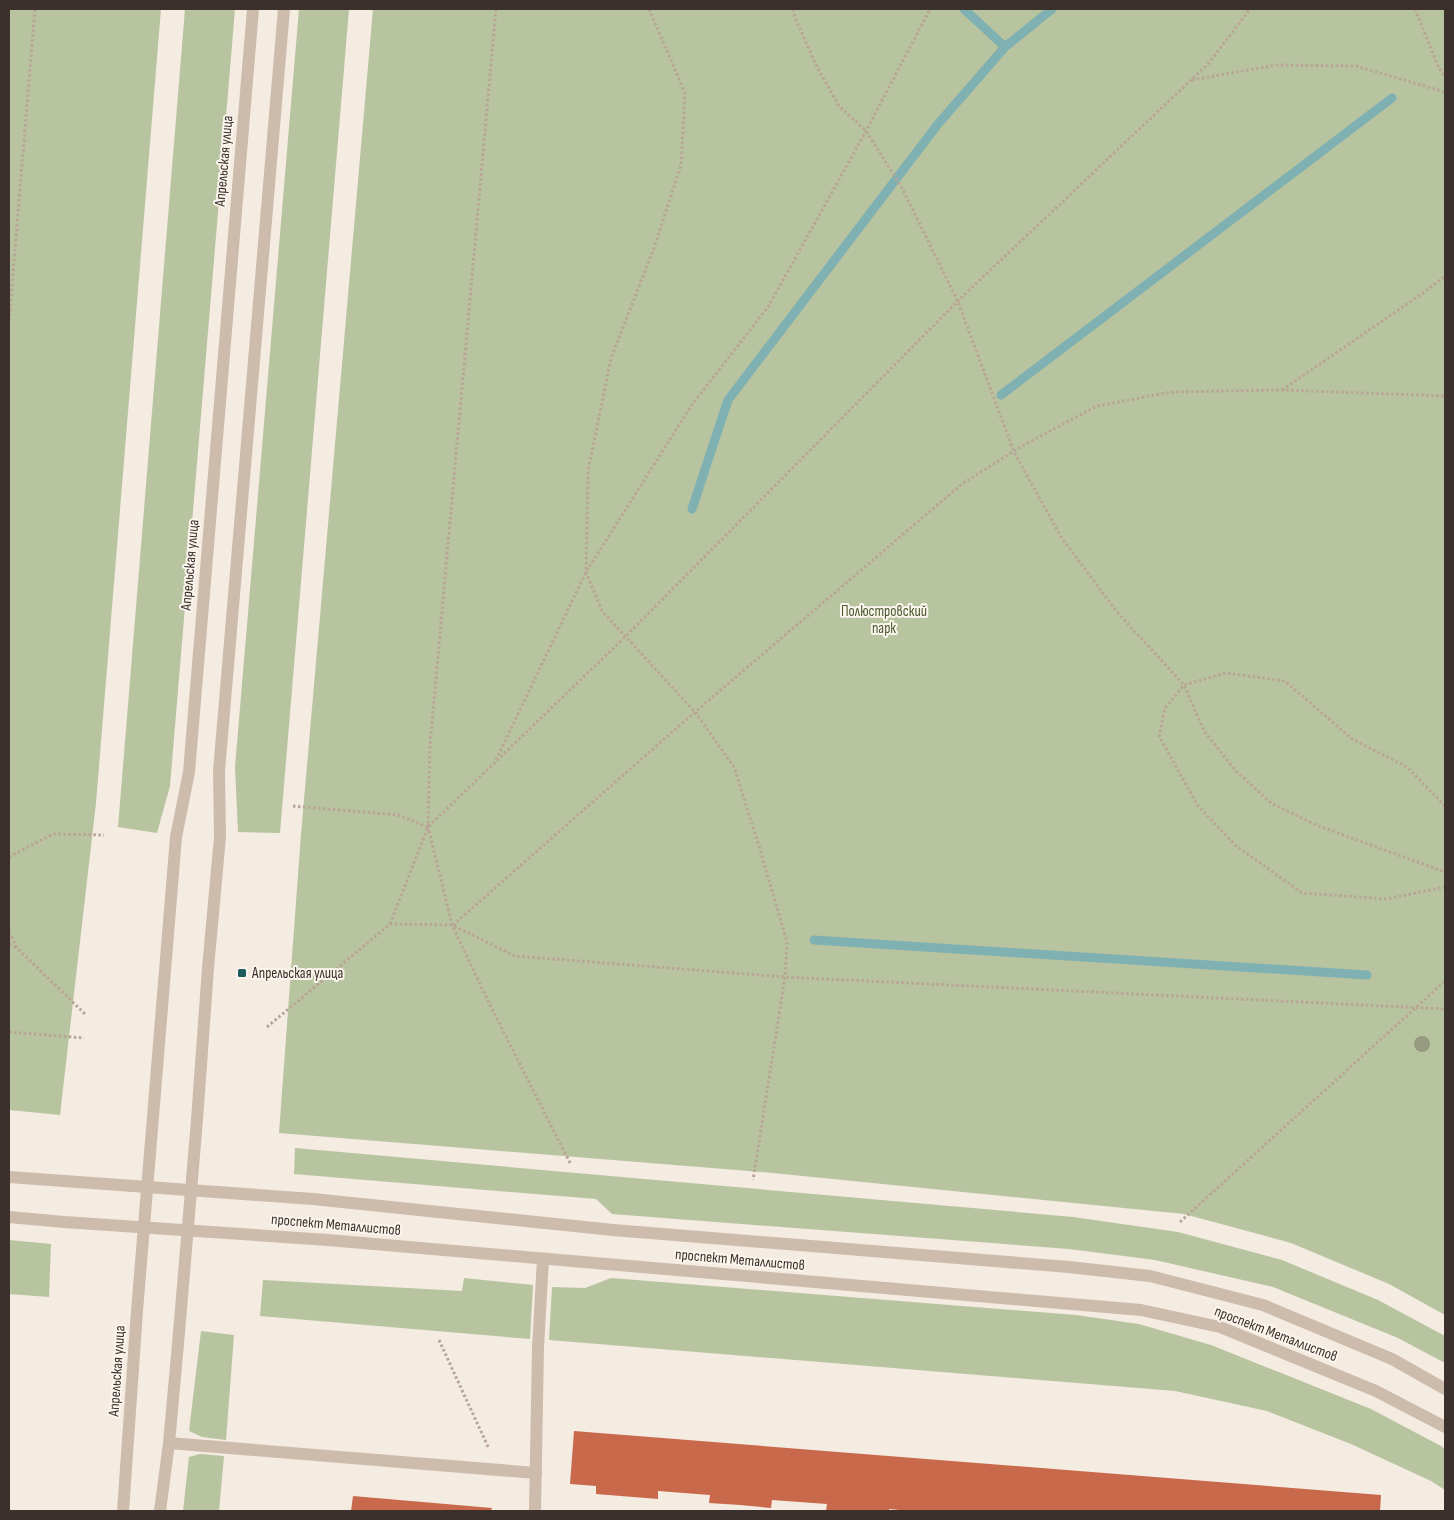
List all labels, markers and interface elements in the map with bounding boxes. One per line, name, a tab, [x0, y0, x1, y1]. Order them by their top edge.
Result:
street label: Апрельская улица	[210, 115, 237, 208]
street label: Апрельская улица	[176, 519, 203, 612]
park label: Полюстровский парк	[841, 602, 927, 638]
place label: Апрельская улица	[251, 964, 343, 983]
marker: Апрельская улица	[236, 967, 248, 979]
street label: проспект Металлистов	[270, 1210, 402, 1240]
street label: проспект Металлистов	[674, 1245, 806, 1275]
street label: проспект Металлистов	[1212, 1302, 1340, 1366]
street label: Апрельская улица	[104, 1325, 130, 1418]

